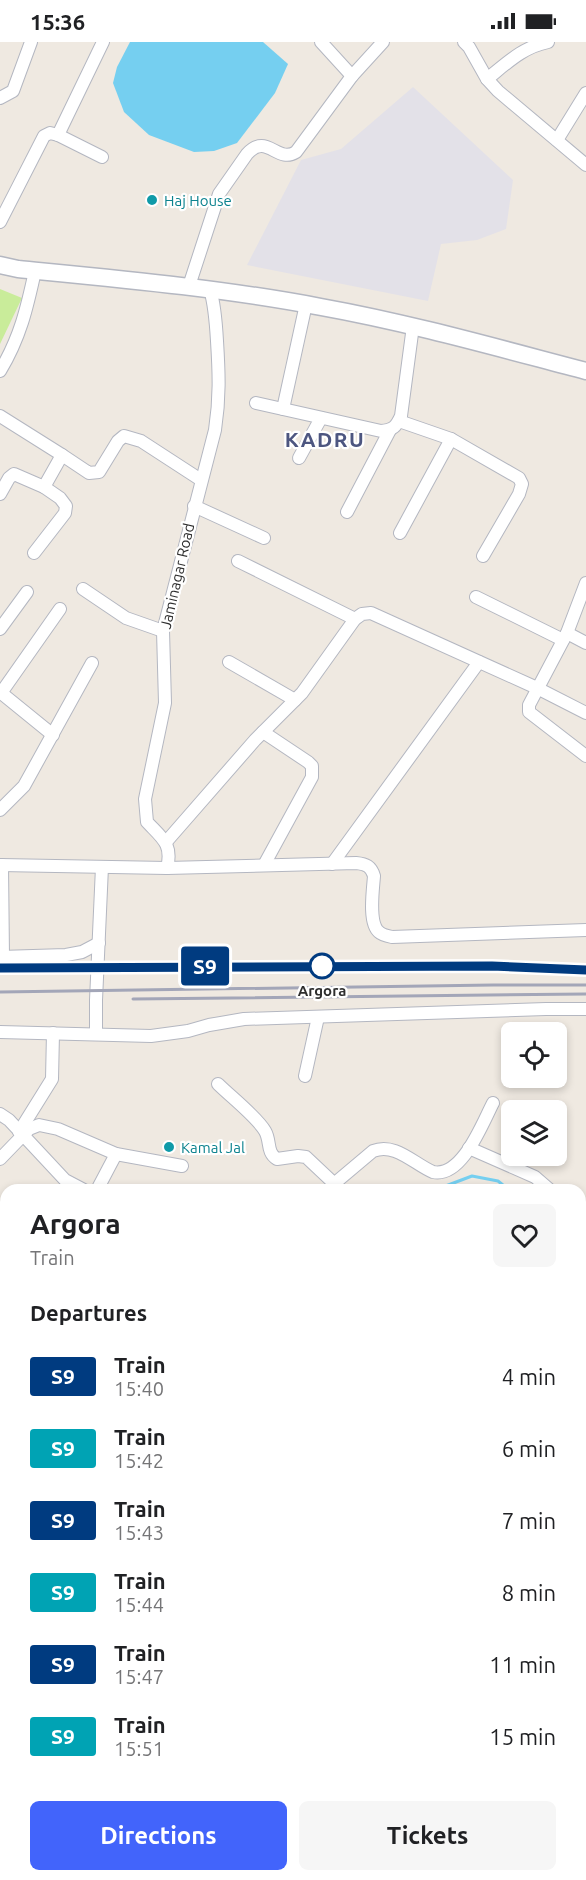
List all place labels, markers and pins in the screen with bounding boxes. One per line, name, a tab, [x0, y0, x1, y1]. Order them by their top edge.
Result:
place label: Haj House	[164, 192, 232, 209]
marker: Haj House	[145, 193, 159, 207]
marker: Argora	[309, 953, 335, 979]
place label: Argora	[298, 982, 346, 999]
place label: Kamal Jal	[181, 1139, 245, 1156]
marker: Kamal Jal	[162, 1140, 176, 1154]

